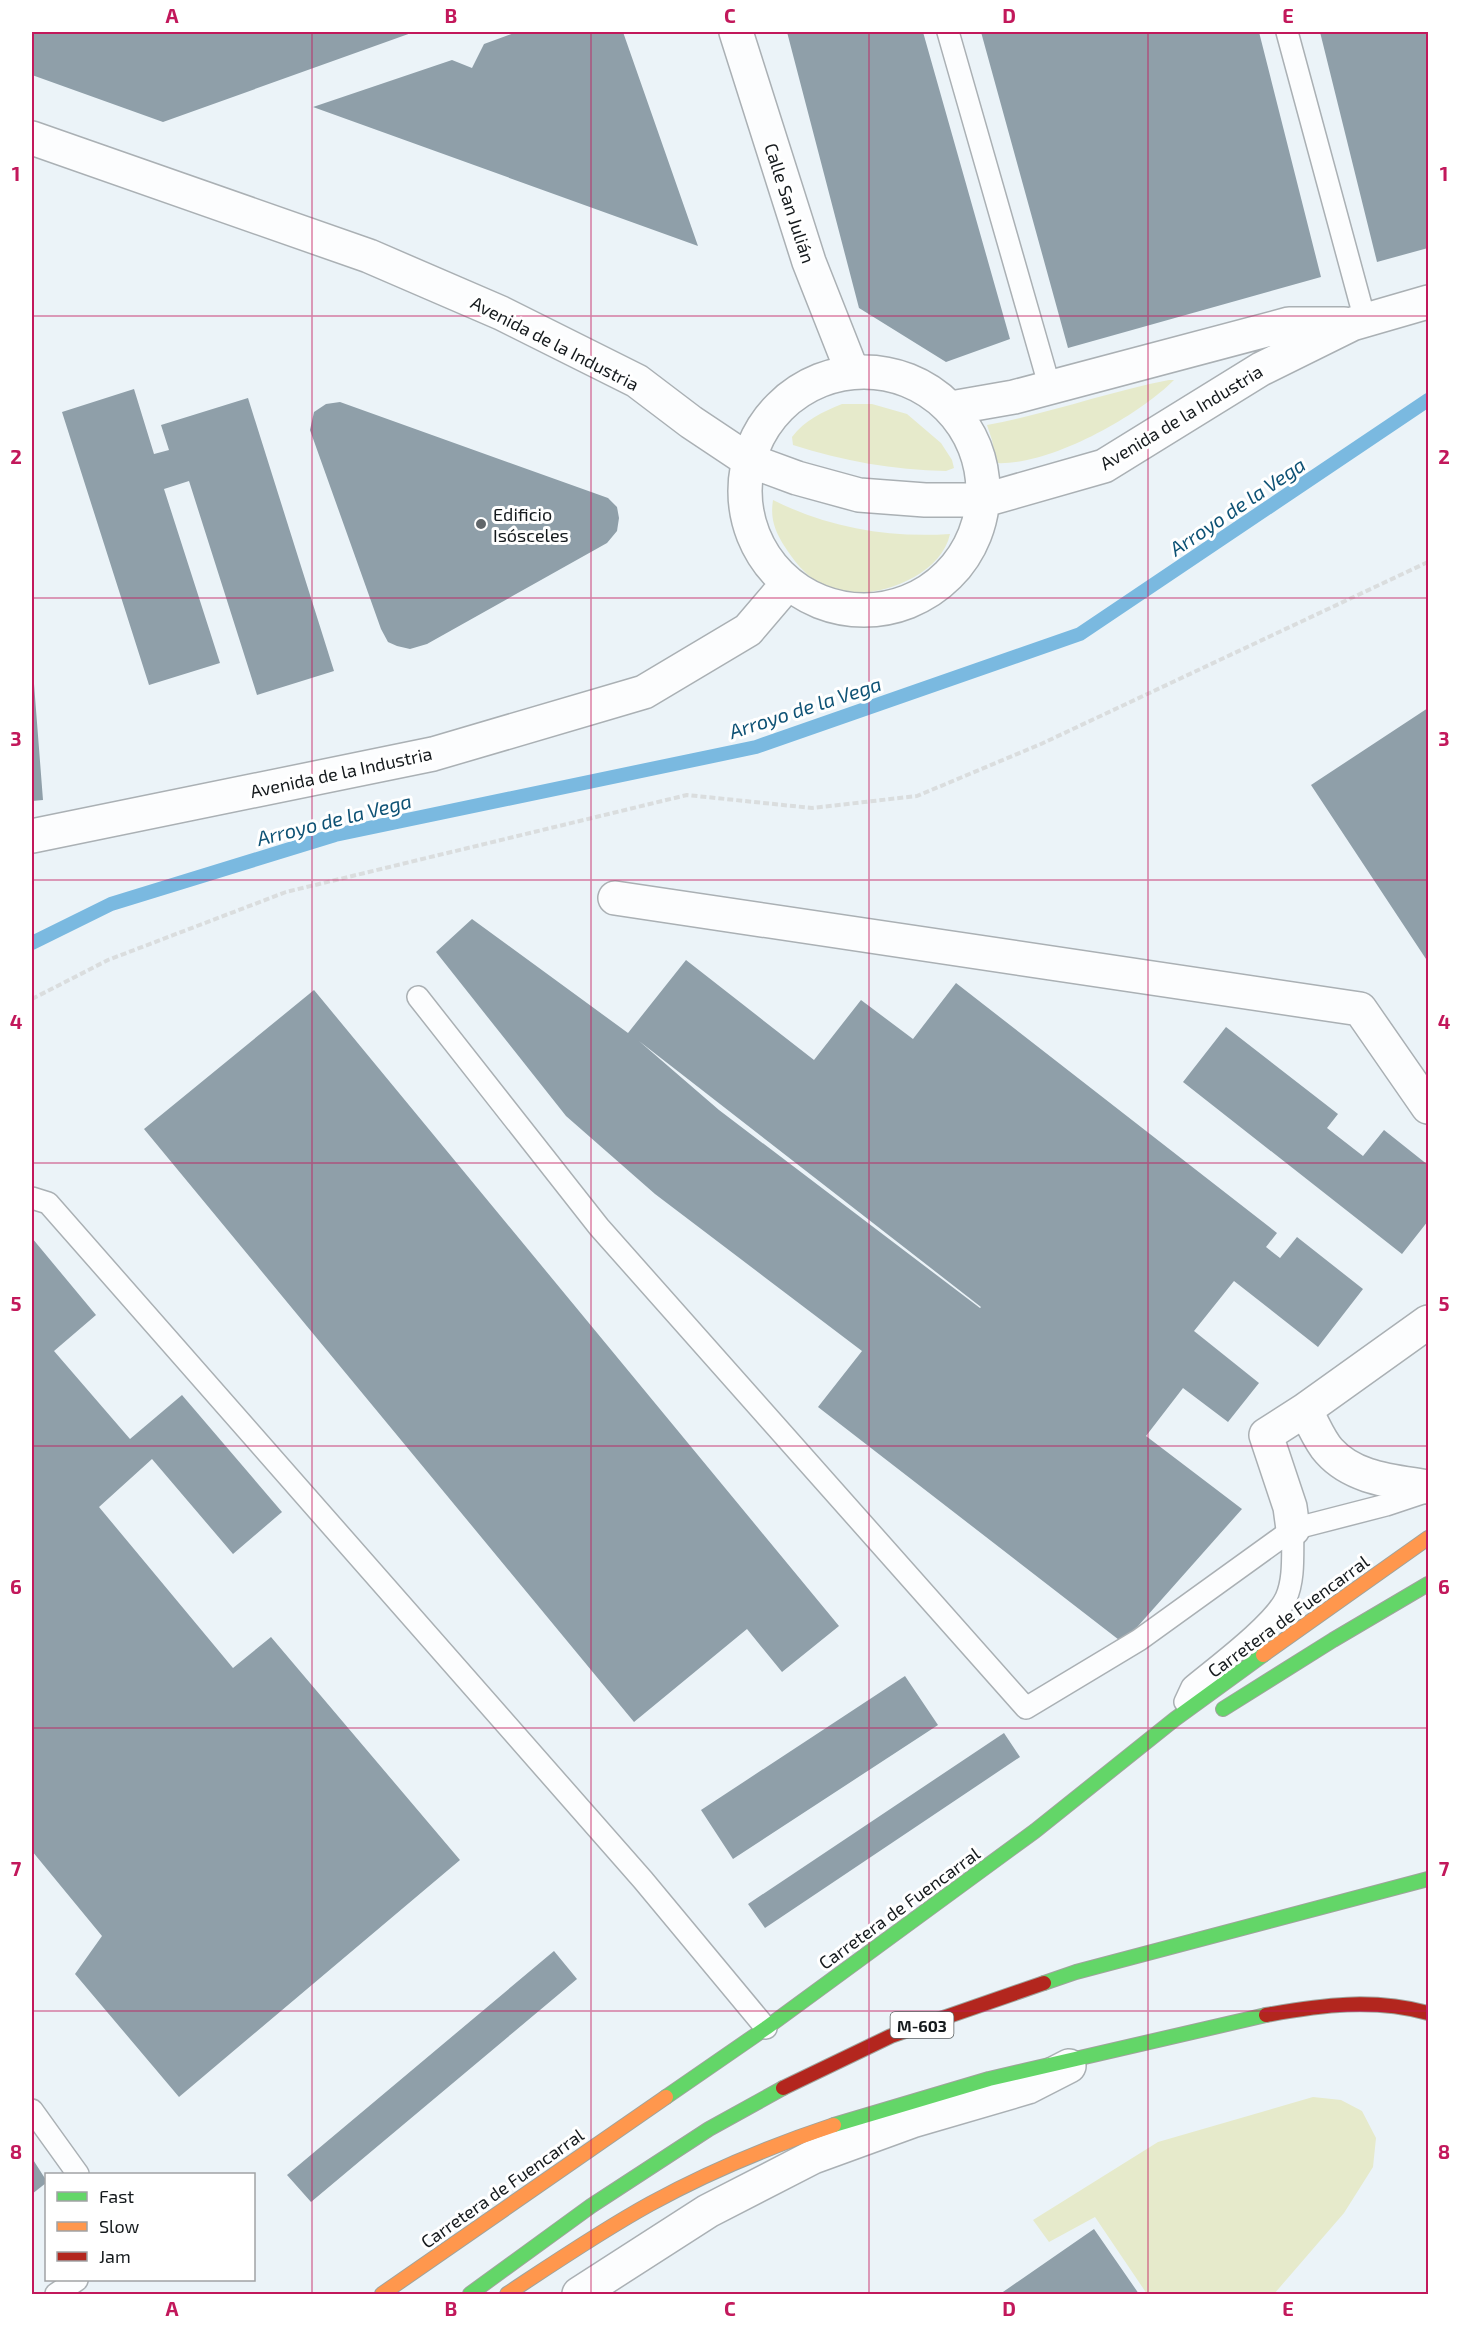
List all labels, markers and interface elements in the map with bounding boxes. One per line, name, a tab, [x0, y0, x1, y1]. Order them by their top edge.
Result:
text: A	[165, 3, 179, 27]
text: B	[445, 3, 457, 27]
text: C	[724, 3, 736, 27]
text: D	[1002, 3, 1016, 27]
text: E	[1282, 3, 1294, 27]
street label: Calle San Julián	[760, 140, 820, 266]
text: 1	[12, 161, 20, 185]
text: 1	[1440, 161, 1448, 185]
street label: Avenida de la Industria	[467, 291, 643, 395]
street label: Avenida de la Industria	[1096, 360, 1266, 474]
text: 2	[10, 444, 22, 468]
text: 2	[1438, 444, 1450, 468]
water label: Arroyo de la Vega	[1164, 452, 1310, 562]
place label: Edificio Isósceles	[493, 503, 569, 546]
marker: Edificio Isósceles	[474, 517, 488, 531]
water label: Arroyo de la Vega	[725, 671, 885, 744]
text: 3	[10, 726, 22, 750]
text: 3	[1438, 726, 1450, 750]
street label: Avenida de la Industria	[248, 742, 434, 802]
water label: Arroyo de la Vega	[253, 788, 414, 851]
text: 4	[10, 1009, 23, 1033]
text: 4	[1438, 1009, 1451, 1033]
text: 5	[10, 1291, 22, 1315]
text: 5	[1438, 1291, 1450, 1315]
street label: Carretera de Fuencarral	[1203, 1550, 1373, 1682]
text: 6	[10, 1574, 22, 1598]
text: 6	[1438, 1574, 1450, 1598]
street label: Carretera de Fuencarral	[814, 1842, 984, 1974]
text: 7	[11, 1856, 22, 1880]
text: 7	[1439, 1856, 1450, 1880]
road number: M-603	[890, 2012, 954, 2038]
street label: Carretera de Fuencarral	[416, 2123, 588, 2253]
text: 8	[10, 2139, 22, 2163]
text: 8	[1438, 2139, 1450, 2163]
legend	[45, 2173, 255, 2281]
text: Fast	[99, 2185, 134, 2207]
text: Slow	[99, 2215, 140, 2237]
text: Jam	[99, 2245, 131, 2267]
text: A	[165, 2296, 179, 2320]
text: B	[445, 2296, 457, 2320]
text: C	[724, 2296, 736, 2320]
text: D	[1002, 2296, 1016, 2320]
text: E	[1282, 2296, 1294, 2320]

